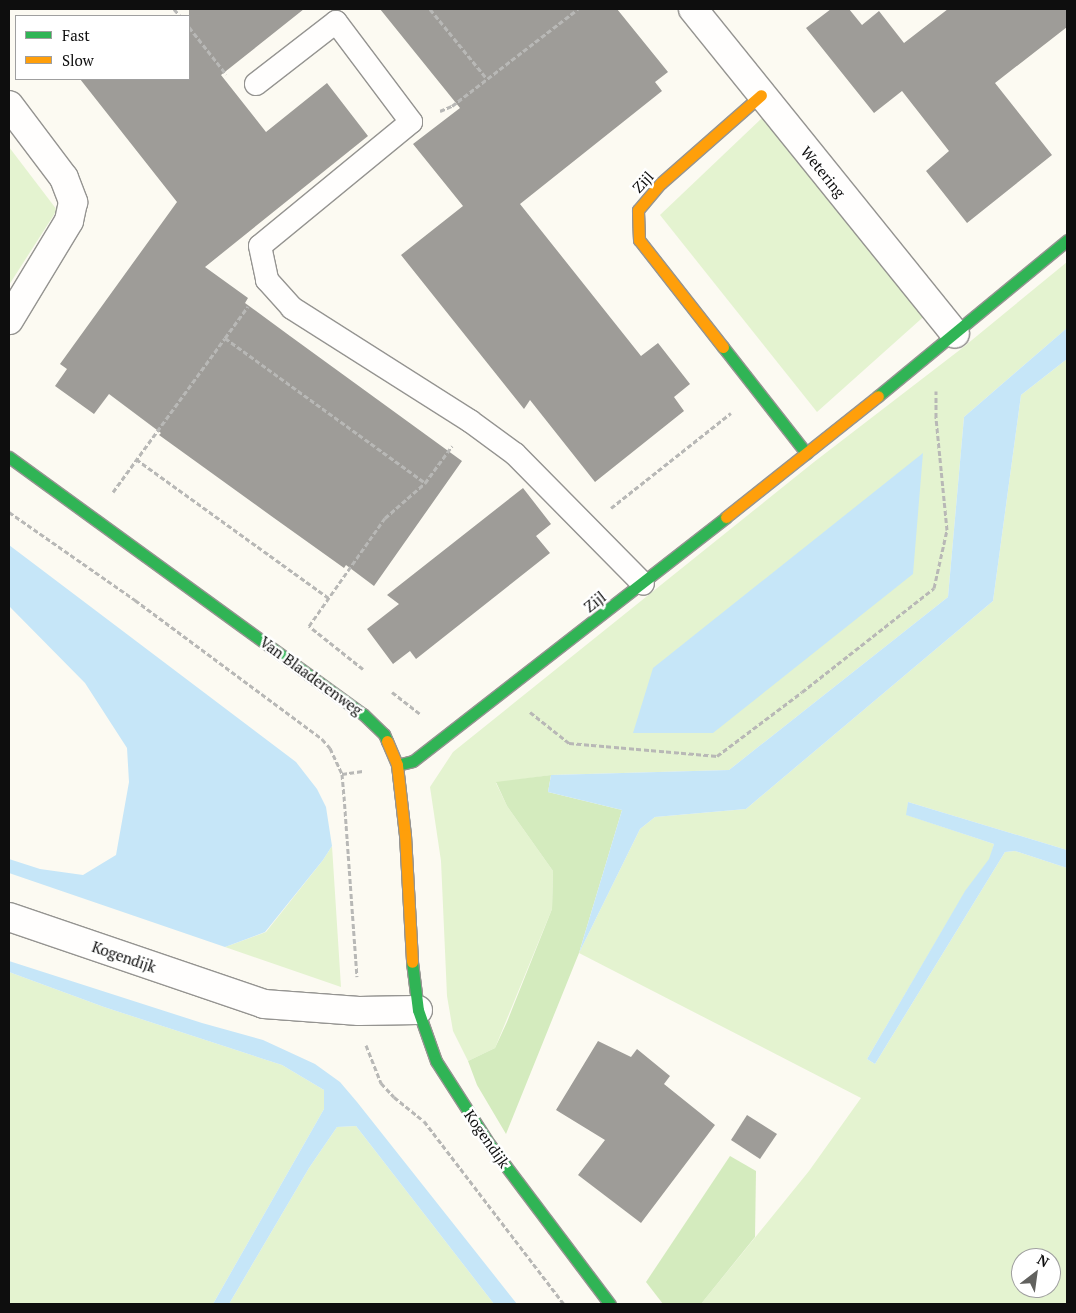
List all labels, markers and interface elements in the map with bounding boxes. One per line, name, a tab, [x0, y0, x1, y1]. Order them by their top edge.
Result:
legend	[15, 15, 190, 80]
text: Fast	[62, 25, 90, 45]
text: Slow	[62, 50, 94, 70]
street label: Wetering	[797, 143, 849, 201]
street label: Zijl	[629, 168, 657, 196]
street label: Zijl	[581, 588, 609, 616]
street label: Van Blaaderenweg	[256, 633, 366, 719]
street label: Kogendijk	[90, 938, 158, 976]
street label: Kogendijk	[461, 1107, 513, 1171]
north arrow	[1011, 1248, 1061, 1298]
text: N	[1034, 1250, 1053, 1271]

